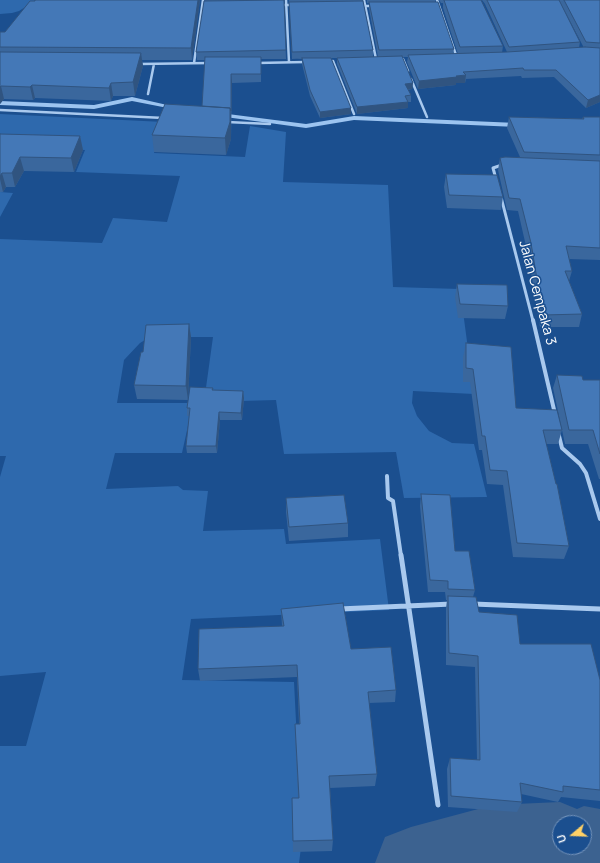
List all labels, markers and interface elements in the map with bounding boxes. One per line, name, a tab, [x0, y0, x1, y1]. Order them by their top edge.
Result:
street label: Jalan Cempaka 3	[515, 239, 559, 347]
north arrow	[552, 815, 592, 855]
text: U	[553, 833, 570, 845]

